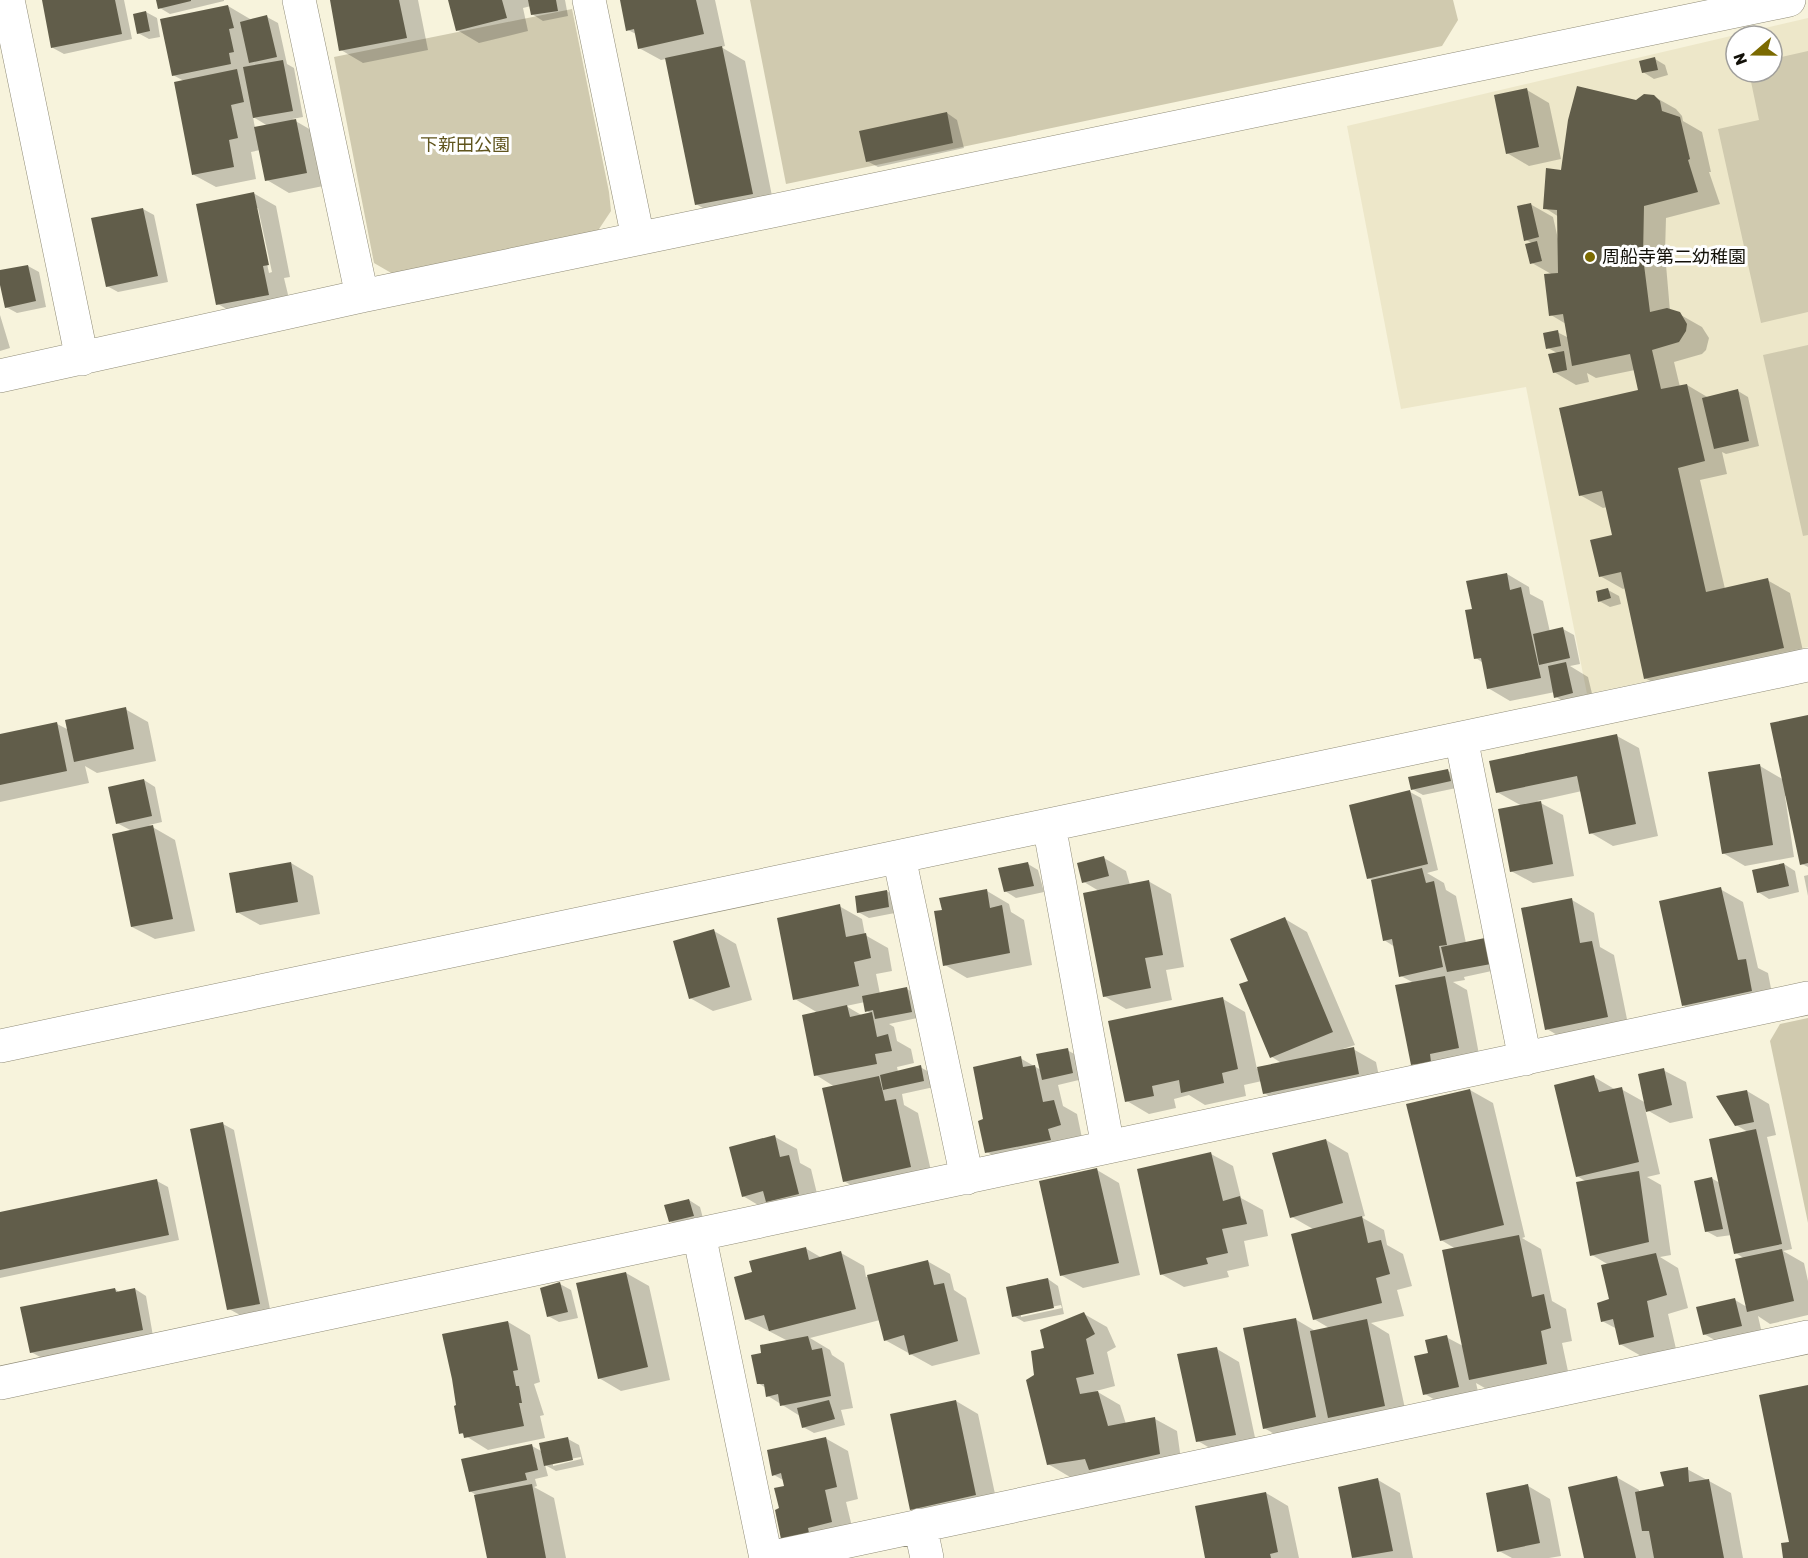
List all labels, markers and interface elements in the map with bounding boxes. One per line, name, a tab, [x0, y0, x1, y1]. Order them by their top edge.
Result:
north arrow	[1724, 24, 1784, 84]
text: N	[1729, 50, 1751, 68]
park label: 下新田公園	[420, 134, 510, 156]
place label: 周船寺第二幼稚園	[1602, 246, 1746, 268]
marker: 周船寺第二幼稚園	[1583, 250, 1597, 264]

